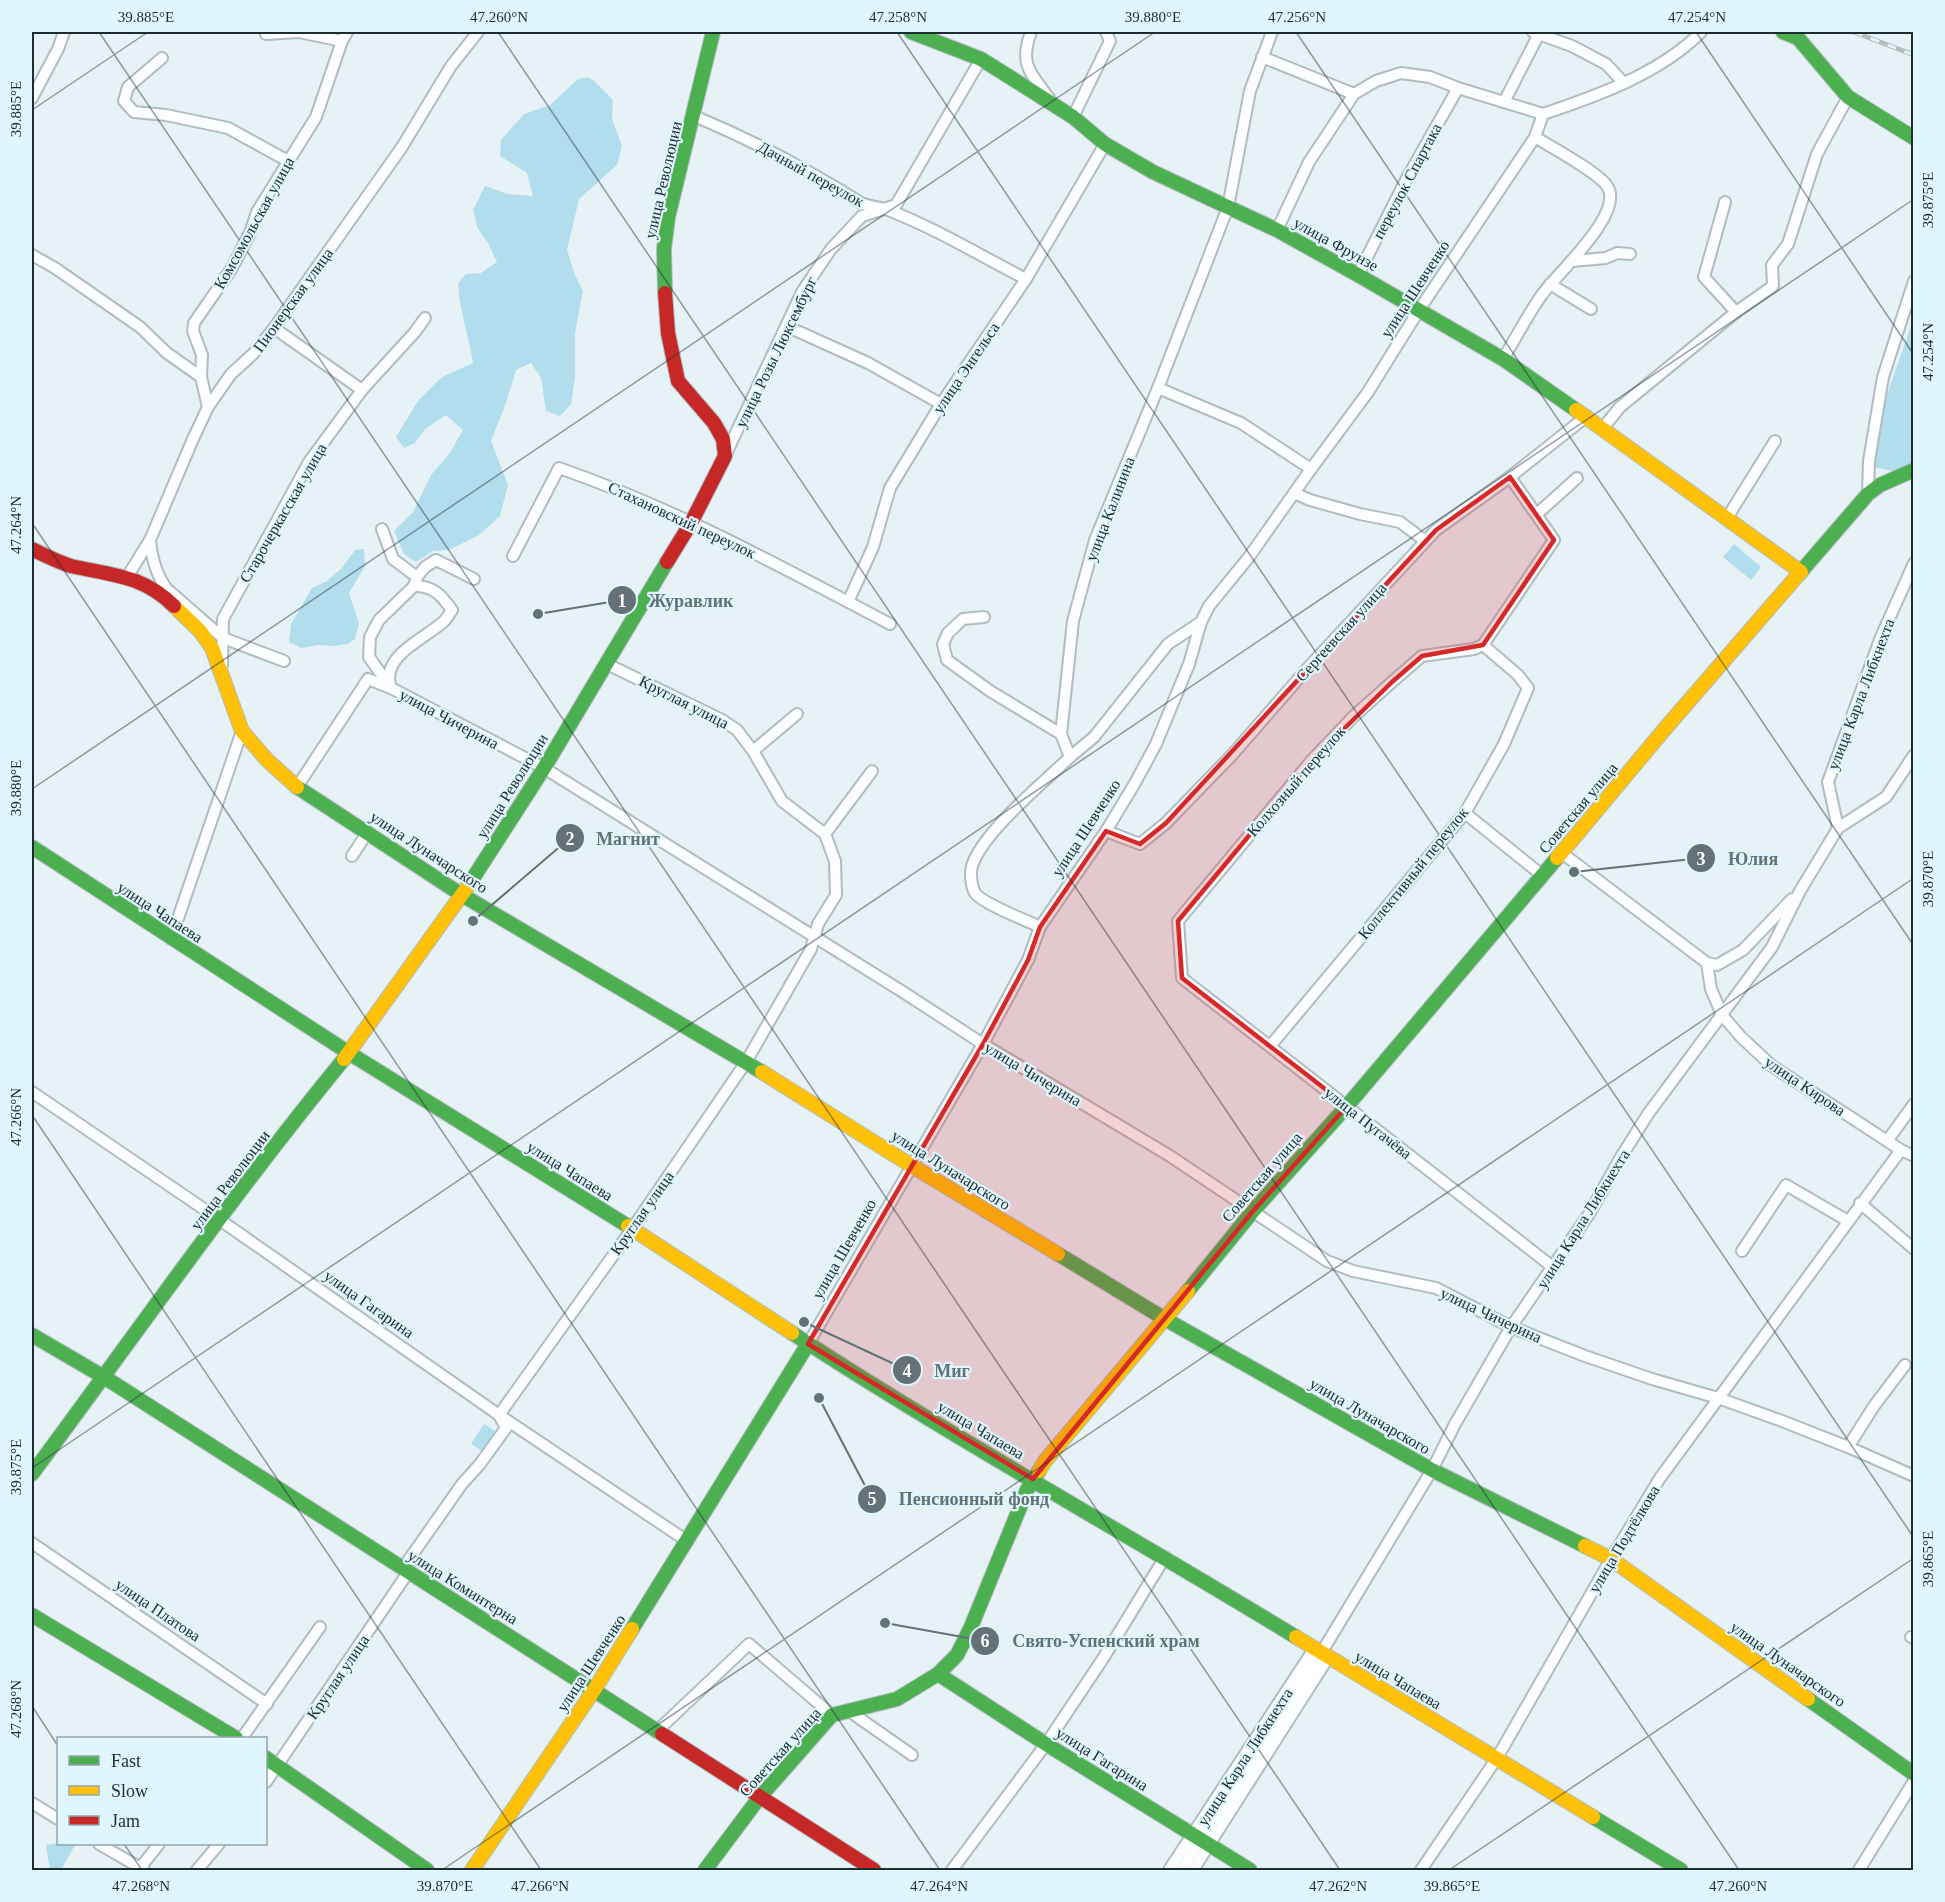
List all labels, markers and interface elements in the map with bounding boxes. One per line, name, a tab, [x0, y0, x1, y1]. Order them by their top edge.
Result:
text: 39.885°E	[118, 9, 174, 25]
text: 47.260°N	[470, 9, 528, 25]
text: 47.258°N	[869, 9, 927, 25]
text: 39.880°E	[1125, 9, 1181, 25]
text: 47.256°N	[1268, 9, 1326, 25]
text: 47.254°N	[1668, 9, 1726, 25]
text: 39.885°E	[8, 81, 24, 137]
street label: улица Революции	[641, 119, 686, 241]
street label: переулок Спартака	[1369, 120, 1446, 242]
street label: Дачный переулок	[754, 138, 867, 211]
street label: Комсомольская улица	[211, 154, 298, 292]
text: 39.875°E	[1920, 172, 1936, 228]
street label: улица Фрунзе	[1290, 214, 1381, 275]
street label: улица Шевченко	[1377, 237, 1454, 341]
street label: Пионерская улица	[250, 245, 337, 356]
street label: улица Розы Люксембург	[732, 273, 821, 431]
street label: улица Энгельса	[929, 319, 1003, 417]
text: 47.254°N	[1920, 323, 1936, 381]
street label: Старочеркасская улица	[236, 440, 331, 586]
street label: улица Калинина	[1082, 454, 1139, 564]
street label: Стахановский переулок	[605, 478, 759, 563]
text: 47.264°N	[8, 496, 24, 554]
street label: Сергеевская улица	[1292, 579, 1390, 685]
callout: Журавлик	[607, 582, 745, 618]
text: 1	[618, 591, 627, 611]
text: Журавлик	[649, 591, 734, 611]
street label: улица Карла Либкнехта	[1824, 616, 1899, 772]
street label: Круглая улица	[636, 672, 732, 733]
street label: улица Чичерина	[396, 686, 501, 753]
street label: Колхозный переулок	[1243, 722, 1349, 840]
street label: улица Революции	[473, 730, 552, 842]
street label: Советская улица	[1535, 759, 1622, 857]
text: 39.880°E	[8, 760, 24, 816]
street label: улица Шевченко	[1048, 776, 1125, 880]
street label: Коллективный переулок	[1355, 803, 1472, 943]
street label: улица Луначарского	[367, 808, 491, 897]
callout: Магнит	[555, 820, 672, 856]
text: 2	[566, 829, 575, 849]
text: Магнит	[596, 829, 660, 849]
callout: Юлия	[1686, 840, 1790, 876]
text: 3	[1697, 849, 1706, 869]
text: Юлия	[1728, 849, 1778, 869]
text: 39.870°E	[1920, 851, 1936, 907]
street label: улица Чапаева	[114, 878, 206, 947]
street label: улица Чичерина	[981, 1038, 1084, 1110]
street label: улица Кирова	[1761, 1053, 1848, 1120]
street label: улица Пугачёва	[1321, 1084, 1415, 1163]
text: 47.266°N	[8, 1088, 24, 1146]
street label: улица Революции	[187, 1127, 274, 1234]
street label: улица Луначарского	[888, 1127, 1013, 1214]
street label: Советская улица	[1219, 1129, 1306, 1226]
street label: улица Чапаева	[523, 1138, 616, 1205]
street label: улица Карла Либкнехта	[1533, 1146, 1634, 1292]
street label: Круглая улица	[607, 1168, 678, 1259]
street label: улица Шевченко	[809, 1196, 880, 1302]
street label: улица Гагарина	[320, 1267, 417, 1342]
street label: улица Чичерина	[1437, 1284, 1544, 1347]
callout: Миг	[892, 1352, 981, 1388]
text: 4	[903, 1361, 912, 1381]
text: Миг	[934, 1361, 970, 1381]
street label: улица Луначарского	[1306, 1375, 1433, 1458]
street label: улица Чапаева	[934, 1397, 1027, 1463]
text: 39.875°E	[8, 1439, 24, 1495]
callout: Пенсионный фонд	[857, 1481, 1062, 1517]
street label: улица Подтёлкова	[1585, 1482, 1664, 1596]
text: 5	[868, 1489, 877, 1509]
text: Пенсионный фонд	[899, 1489, 1049, 1509]
text: 39.865°E	[1920, 1531, 1936, 1587]
street label: улица Коминтерна	[404, 1546, 521, 1628]
street label: улица Платова	[112, 1575, 204, 1646]
street label: улица Шевченко	[553, 1611, 630, 1715]
street label: улица Луначарского	[1727, 1618, 1849, 1711]
callout: Свято-Успенский храм	[970, 1623, 1212, 1659]
text: 6	[981, 1631, 990, 1651]
text: Свято-Успенский храм	[1012, 1631, 1200, 1651]
street label: Круглая улица	[304, 1632, 373, 1723]
street label: улица Чапаева	[1351, 1647, 1444, 1713]
text: 47.268°N	[8, 1680, 24, 1738]
street label: улица Карла Либкнехта	[1194, 1685, 1297, 1830]
street label: Советская улица	[736, 1704, 825, 1800]
street label: улица Гагарина	[1052, 1724, 1151, 1795]
legend	[57, 1737, 267, 1845]
text: Fast	[111, 1751, 141, 1771]
text: Slow	[111, 1781, 148, 1801]
text: Jam	[111, 1811, 140, 1831]
text: 47.268°N	[112, 1878, 170, 1894]
text: 39.870°E	[417, 1878, 473, 1894]
text: 47.266°N	[511, 1878, 569, 1894]
text: 47.264°N	[910, 1878, 968, 1894]
text: 47.262°N	[1309, 1878, 1367, 1894]
text: 39.865°E	[1424, 1878, 1480, 1894]
text: 47.260°N	[1709, 1878, 1767, 1894]

